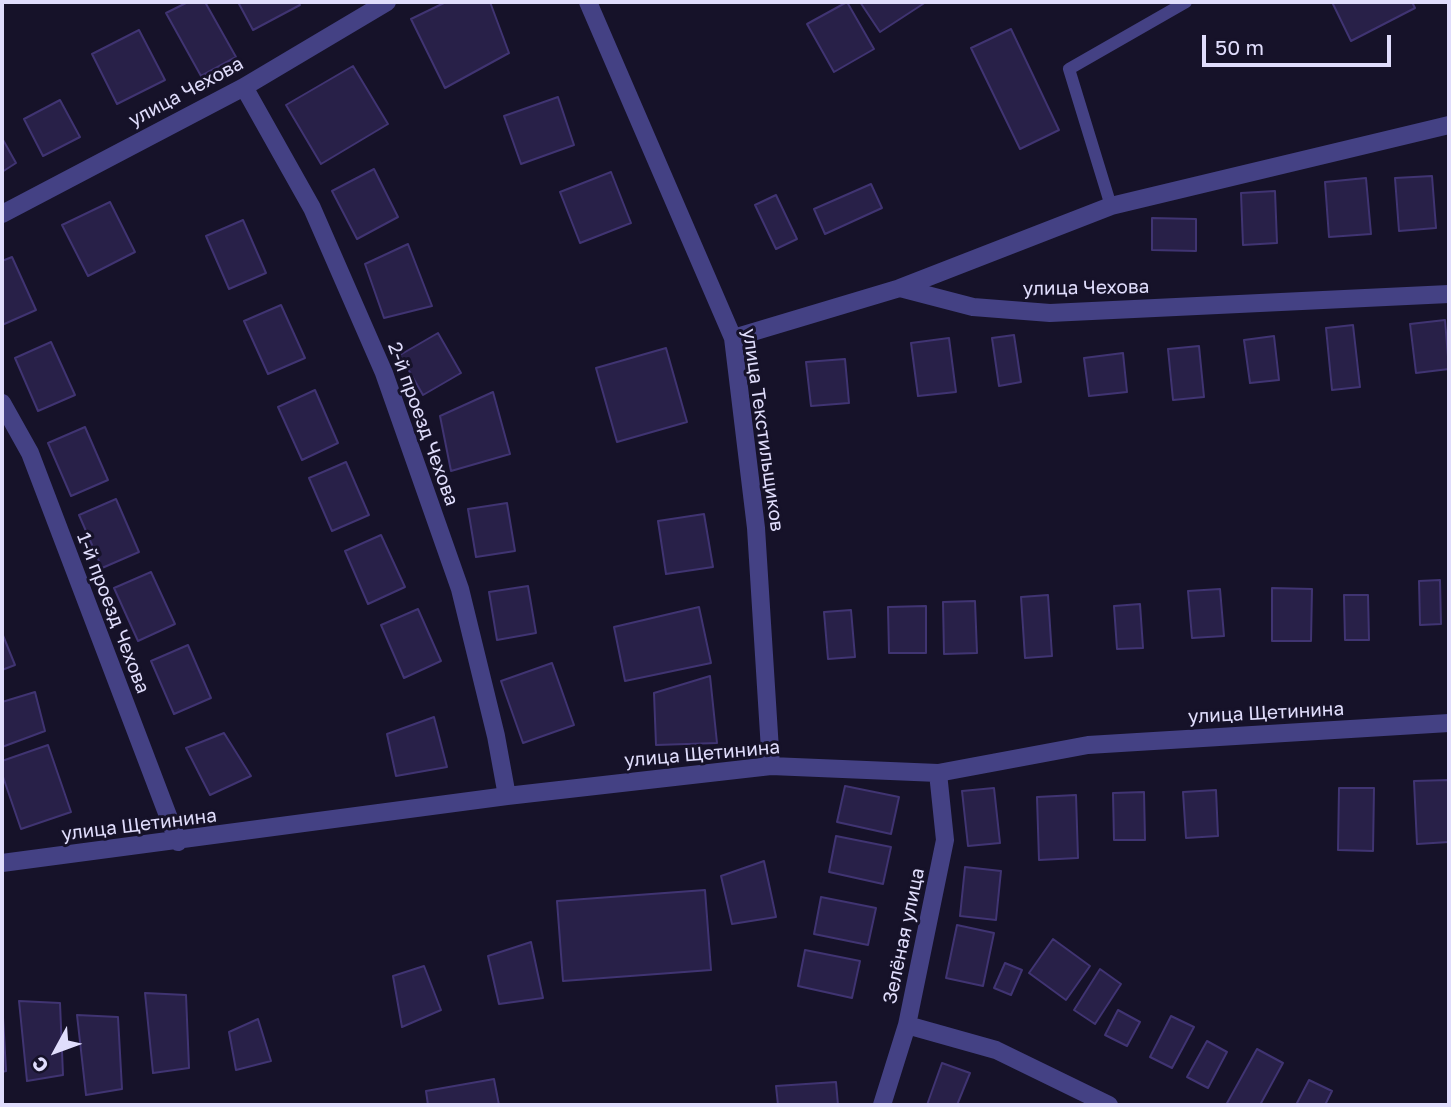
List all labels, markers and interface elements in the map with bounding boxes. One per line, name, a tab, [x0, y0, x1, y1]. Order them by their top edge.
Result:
scale bar	[1206, 21, 1395, 65]
text: 50 m	[1215, 34, 1264, 60]
street label: улица Чехова	[125, 52, 247, 132]
street label: улица Чехова	[1022, 275, 1150, 301]
street label: улица Текстильщиков	[737, 327, 789, 533]
street label: 2-й проезд Чехова	[383, 339, 463, 509]
street label: 1-й проезд Чехова	[72, 529, 154, 697]
street label: улица Щетинина	[1187, 698, 1345, 728]
street label: улица Щетинина	[623, 736, 781, 772]
street label: улица Щетинина	[60, 804, 218, 846]
street label: Зелёная улица	[878, 866, 930, 1006]
north arrow	[21, 1016, 91, 1086]
text: С	[27, 1052, 53, 1078]

